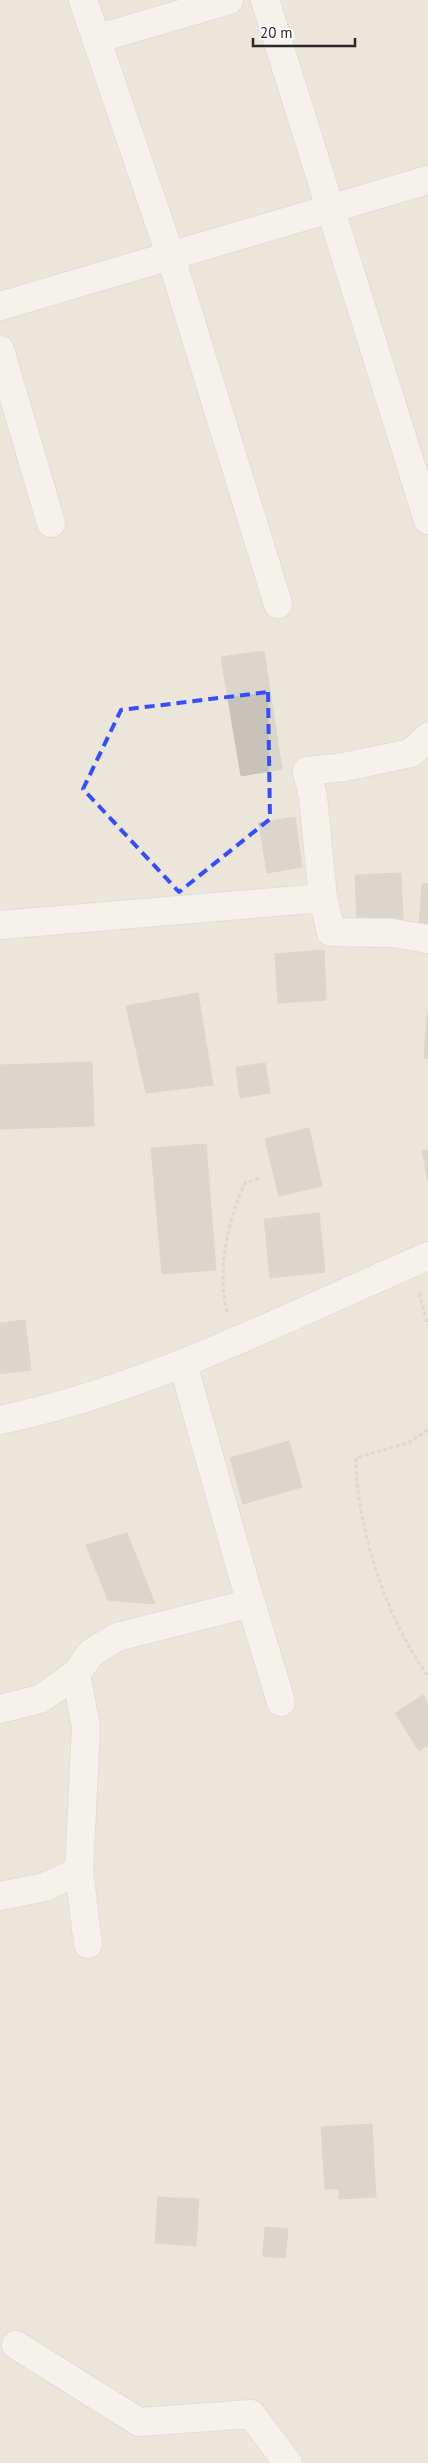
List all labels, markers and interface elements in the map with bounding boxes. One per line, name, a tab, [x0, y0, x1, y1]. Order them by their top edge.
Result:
scale bar	[253, 15, 356, 47]
text: 20 m	[260, 23, 293, 42]

